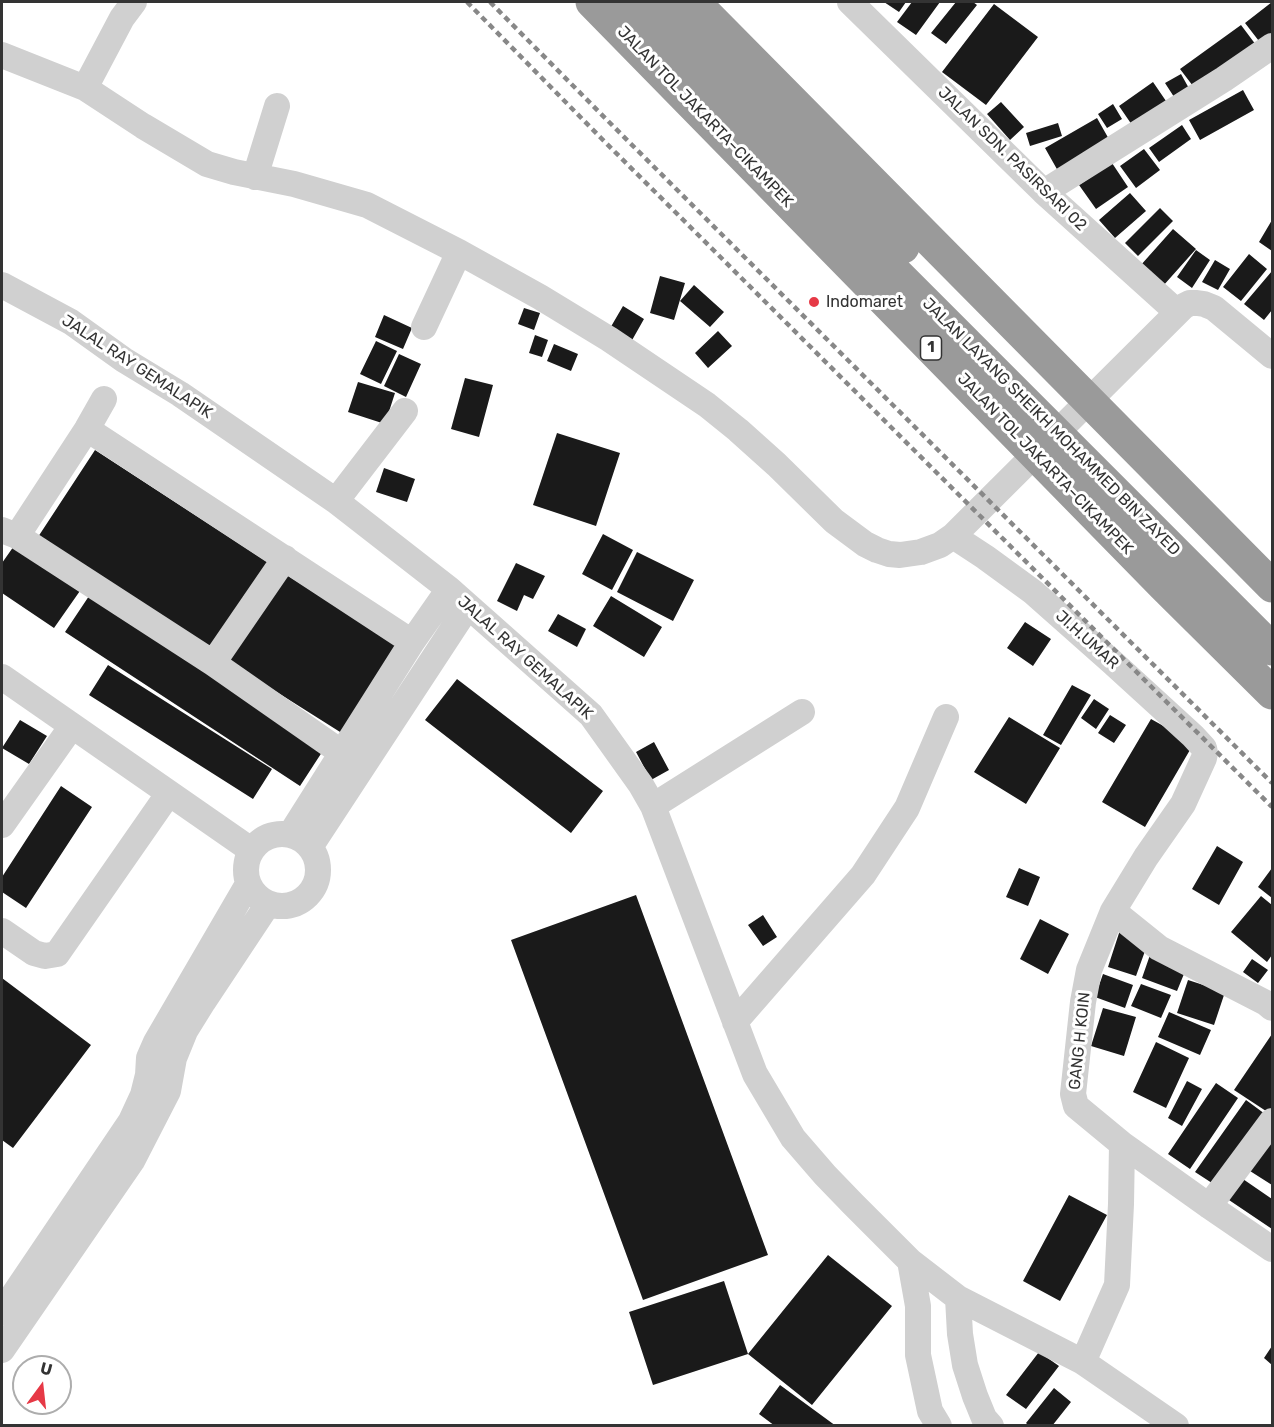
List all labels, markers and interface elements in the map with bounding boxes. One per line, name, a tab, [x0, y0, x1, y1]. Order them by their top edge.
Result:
street label: JALAN TOL JAKARTA–CIKAMPEK	[613, 22, 797, 212]
street label: JALAN SDN. PASIRSARI 02	[934, 83, 1090, 235]
place label: Indomaret	[826, 292, 903, 312]
street label: JALAN LAYANG SHEIKH MOHAMMED BIN ZAYED	[918, 294, 1184, 560]
marker: Indomaret	[807, 295, 821, 309]
street label: JALAL RAY GEMALAPIK	[58, 311, 216, 423]
road number: 1	[920, 336, 942, 360]
street label: JALAN TOL JAKARTA–CIKAMPEK	[953, 369, 1137, 559]
street label: JALAL RAY GEMALAPIK	[453, 592, 597, 724]
street label: JI.H.UMAR	[1051, 607, 1123, 673]
street label: GANG H KOIN	[1065, 991, 1095, 1091]
north arrow	[12, 1355, 72, 1415]
text: U	[38, 1358, 54, 1380]

